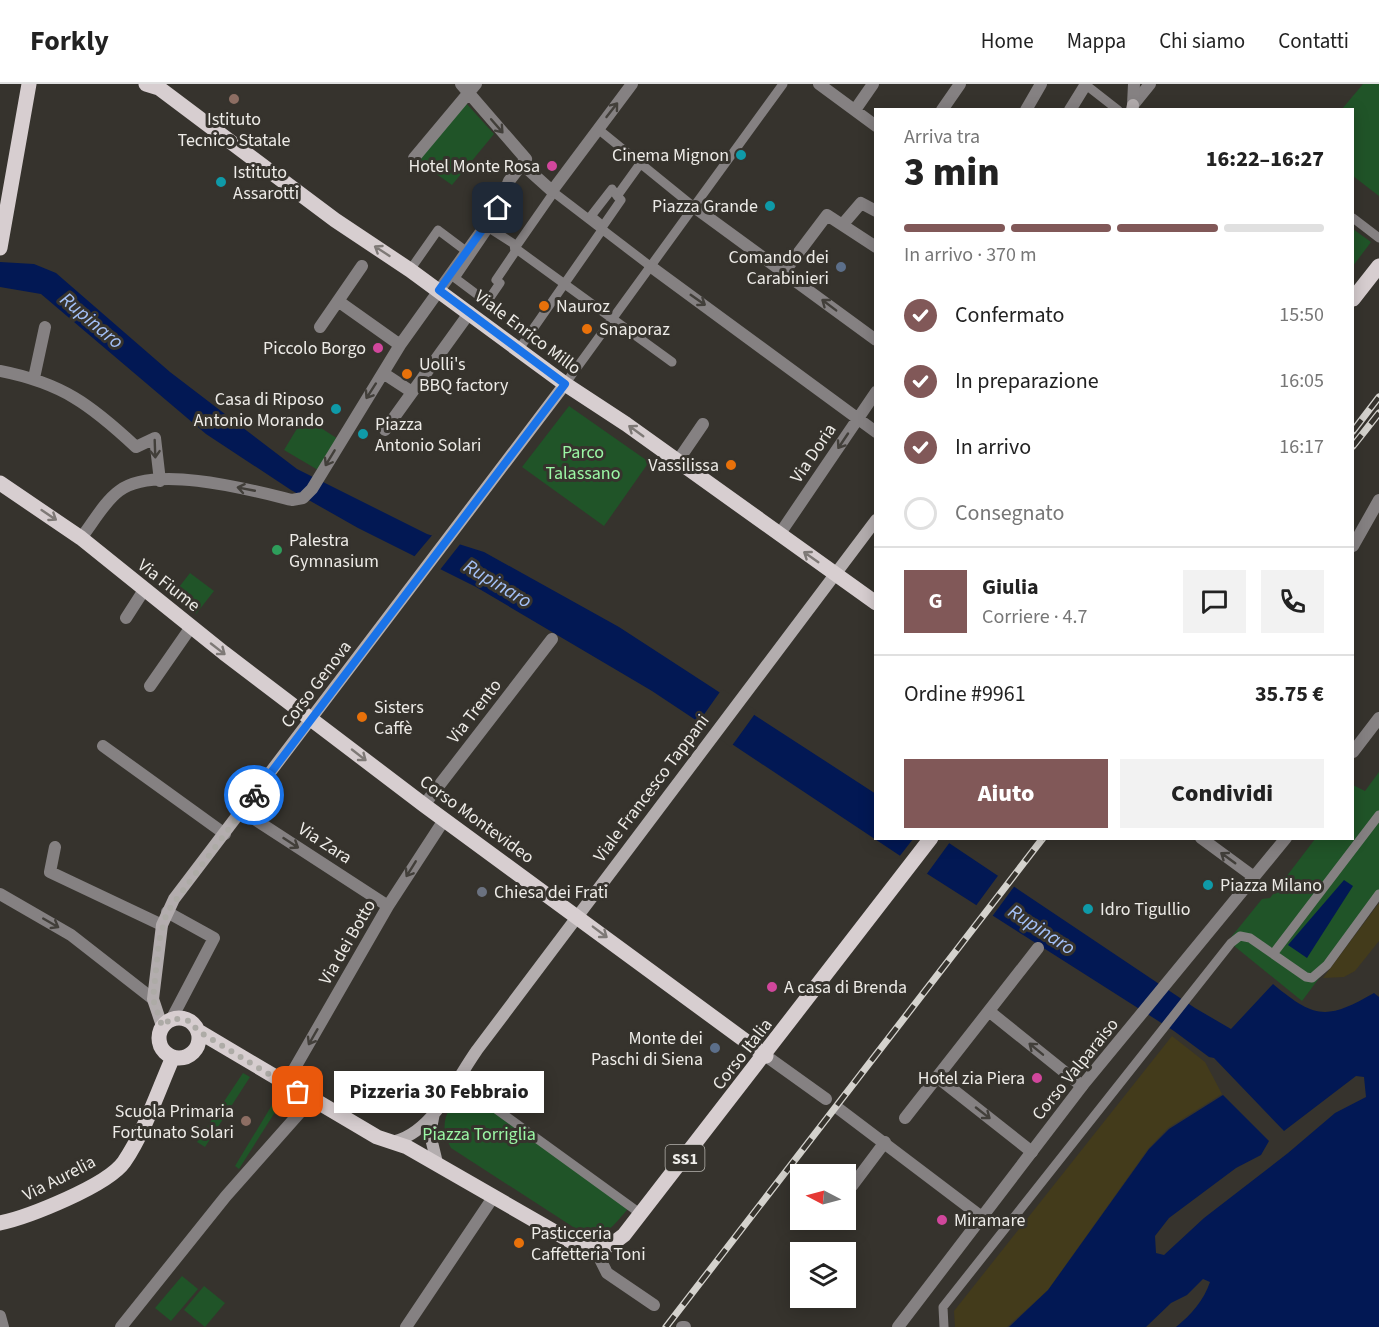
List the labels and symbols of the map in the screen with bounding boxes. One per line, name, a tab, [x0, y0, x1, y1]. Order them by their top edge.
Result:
marker: Istituto Tecnico Statale	[227, 92, 241, 106]
one-way arrow	[606, 103, 619, 119]
place label: Istituto Tecnico Statale	[177, 107, 291, 153]
one-way arrow	[490, 118, 504, 133]
place label: Cinema Mignon	[612, 143, 729, 168]
marker: Cinema Mignon	[734, 148, 748, 162]
place label: Hotel Monte Rosa	[408, 154, 540, 179]
marker: Hotel Monte Rosa	[545, 159, 559, 173]
place label: Istituto Assarotti	[233, 160, 299, 206]
marker: Istituto Assarotti	[214, 175, 228, 189]
pin	[472, 182, 523, 233]
place label: Piazza Grande	[652, 194, 758, 219]
marker: Piazza Grande	[763, 199, 777, 213]
one-way arrow	[374, 245, 391, 257]
place label: Comando dei Carabinieri	[728, 245, 829, 291]
marker: Comando dei Carabinieri	[834, 260, 848, 274]
street label: Viale Enrico Millo	[469, 284, 586, 381]
water label: Rupinaro	[54, 286, 129, 356]
place label: Nauroz	[556, 294, 610, 319]
one-way arrow	[689, 294, 705, 306]
marker: Nauroz	[537, 299, 551, 313]
one-way arrow	[821, 299, 837, 312]
place label: Snaporaz	[599, 317, 670, 342]
marker: Snaporaz	[580, 322, 594, 336]
place label: Piccolo Borgo	[263, 336, 366, 361]
marker: Piccolo Borgo	[371, 341, 385, 355]
place label: Uolli's BBQ factory	[419, 352, 509, 398]
marker: Uolli's BBQ factory	[400, 367, 414, 381]
one-way arrow	[365, 382, 377, 399]
place label: Casa di Riposo Antonio Morando	[194, 387, 324, 433]
marker: Casa di Riposo Antonio Morando	[329, 402, 343, 416]
place label: Piazza Antonio Solari	[375, 412, 482, 458]
street label: Via Doria	[784, 419, 842, 488]
one-way arrow	[628, 425, 644, 438]
marker: Piazza Antonio Solari	[356, 427, 370, 441]
one-way arrow	[837, 432, 849, 448]
one-way arrow	[150, 439, 161, 458]
park label: Parco Talassano	[546, 440, 620, 486]
one-way arrow	[324, 449, 336, 466]
place label: Vassilissa	[648, 453, 719, 478]
marker: Vassilissa	[724, 458, 738, 472]
one-way arrow	[236, 483, 256, 494]
one-way arrow	[40, 509, 57, 522]
place label: Palestra Gymnasium	[289, 528, 379, 574]
marker: Palestra Gymnasium	[270, 543, 284, 557]
one-way arrow	[804, 551, 820, 563]
street label: Via Fiume	[132, 553, 205, 618]
water label: Rupinaro	[458, 553, 537, 615]
street label: Corso Genova	[275, 635, 358, 733]
one-way arrow	[210, 642, 226, 655]
street label: Via Trento	[441, 674, 508, 749]
place label: Sisters Caffè	[374, 695, 424, 741]
street label: Viale Francesco Tappani	[588, 709, 715, 867]
marker: Sisters Caffè	[355, 710, 369, 724]
one-way arrow	[350, 748, 366, 761]
courier	[224, 765, 284, 825]
street label: Corso Montevideo	[414, 769, 539, 870]
street label: Via Zara	[293, 817, 357, 870]
one-way arrow	[282, 837, 299, 849]
one-way arrow	[1220, 852, 1236, 864]
one-way arrow	[405, 860, 417, 877]
place label: Piazza Milano	[1220, 873, 1322, 898]
marker: Piazza Milano	[1201, 878, 1215, 892]
place label: Chiesa dei Frati	[494, 880, 608, 905]
marker: Chiesa dei Frati	[475, 885, 489, 899]
street label: Via dei Botto	[313, 895, 382, 989]
place label: Idro Tigullio	[1100, 897, 1190, 922]
water label: Rupinaro	[1002, 898, 1081, 962]
marker: Idro Tigullio	[1081, 902, 1095, 916]
one-way arrow	[42, 917, 59, 929]
one-way arrow	[592, 926, 608, 939]
place label: A casa di Brenda	[784, 975, 907, 1000]
marker: A casa di Brenda	[765, 980, 779, 994]
street label: Corso Italia	[706, 1013, 778, 1095]
street label: Corso Valparaiso	[1026, 1013, 1124, 1126]
place label: Monte dei Paschi di Siena	[591, 1026, 703, 1072]
one-way arrow	[307, 1028, 319, 1045]
marker: Monte dei Paschi di Siena	[708, 1041, 722, 1055]
one-way arrow	[1028, 1043, 1044, 1056]
pin	[272, 1066, 323, 1117]
place label: Hotel zia Piera	[918, 1066, 1025, 1091]
callout: Pizzeria 30 Febbraio	[334, 1071, 544, 1113]
marker: Hotel zia Piera	[1030, 1071, 1044, 1085]
place label: Scuola Primaria Fortunato Solari	[112, 1099, 234, 1145]
one-way arrow	[975, 1107, 991, 1120]
marker: Scuola Primaria Fortunato Solari	[239, 1114, 253, 1128]
park label: Piazza Torriglia	[422, 1122, 536, 1147]
road number: SS1	[666, 1145, 704, 1171]
street label: Via Aurelia	[18, 1149, 100, 1207]
north arrow	[790, 1164, 856, 1230]
place label: Miramare	[954, 1208, 1025, 1233]
marker: Miramare	[935, 1213, 949, 1227]
place label: Pasticceria Caffetteria Toni	[531, 1221, 646, 1267]
marker: Pasticceria Caffetteria Toni	[512, 1236, 526, 1250]

